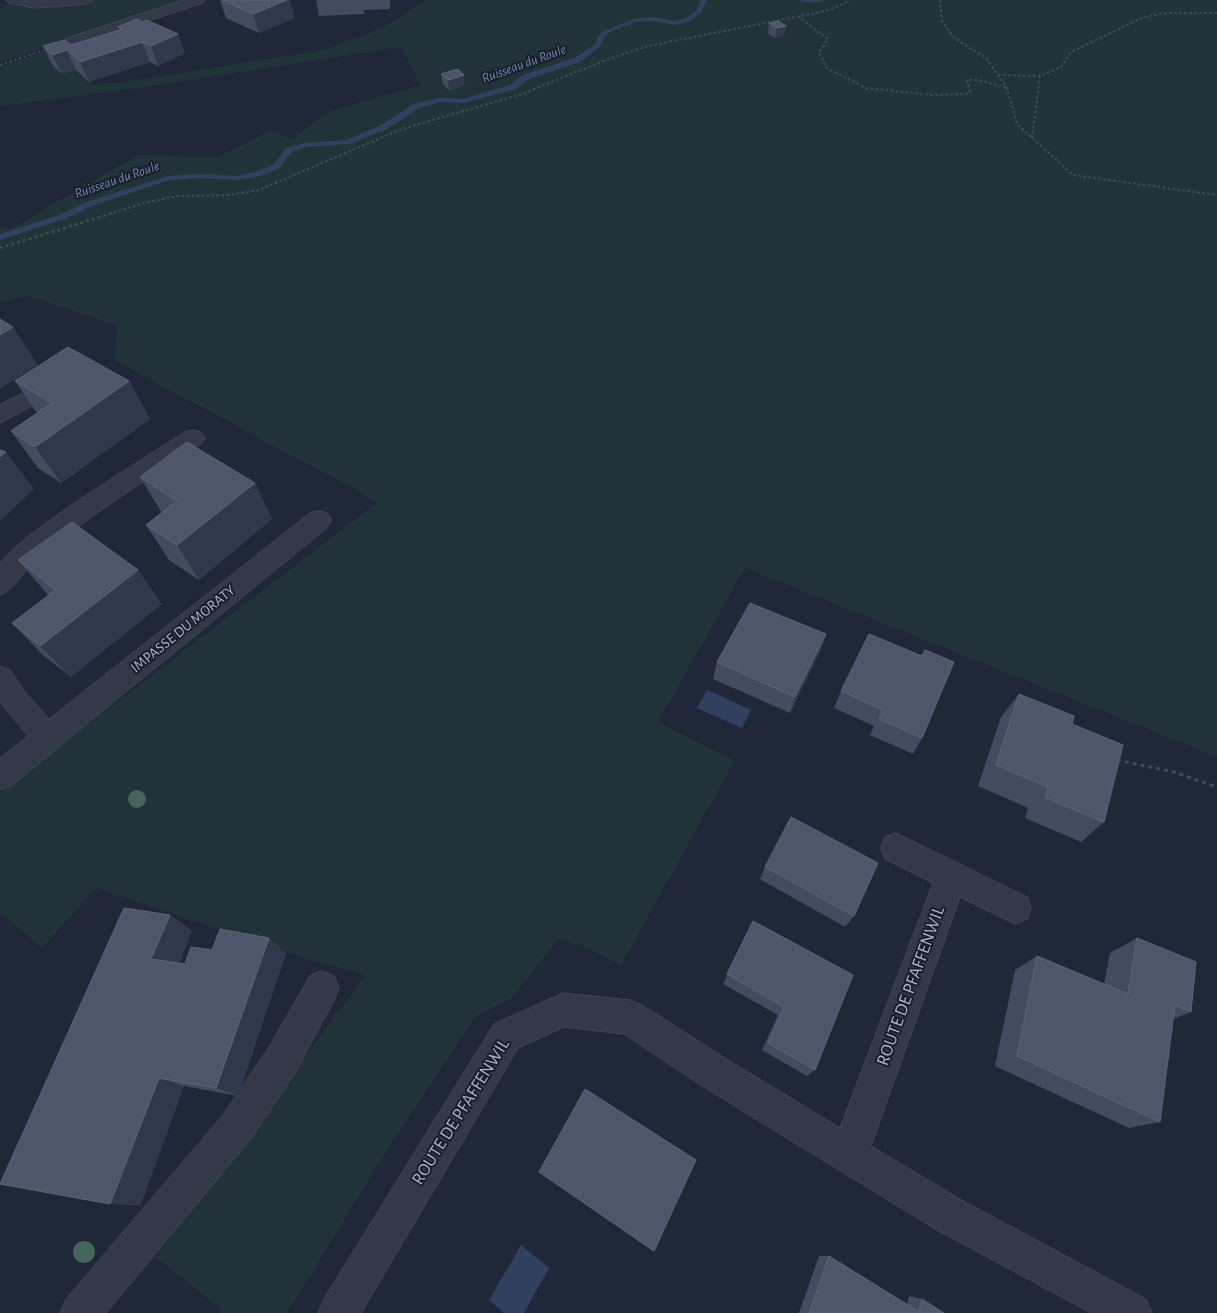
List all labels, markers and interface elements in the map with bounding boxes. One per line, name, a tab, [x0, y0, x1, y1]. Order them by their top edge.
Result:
water label: Ruisseau du Roule	[480, 42, 568, 86]
water label: Ruisseau du Roule	[73, 159, 161, 201]
street label: IMPASSE DU MORATY	[128, 582, 238, 676]
street label: ROUTE DE PFAFFENWIL	[874, 903, 948, 1068]
street label: ROUTE DE PFAFFENWIL	[409, 1036, 513, 1188]

